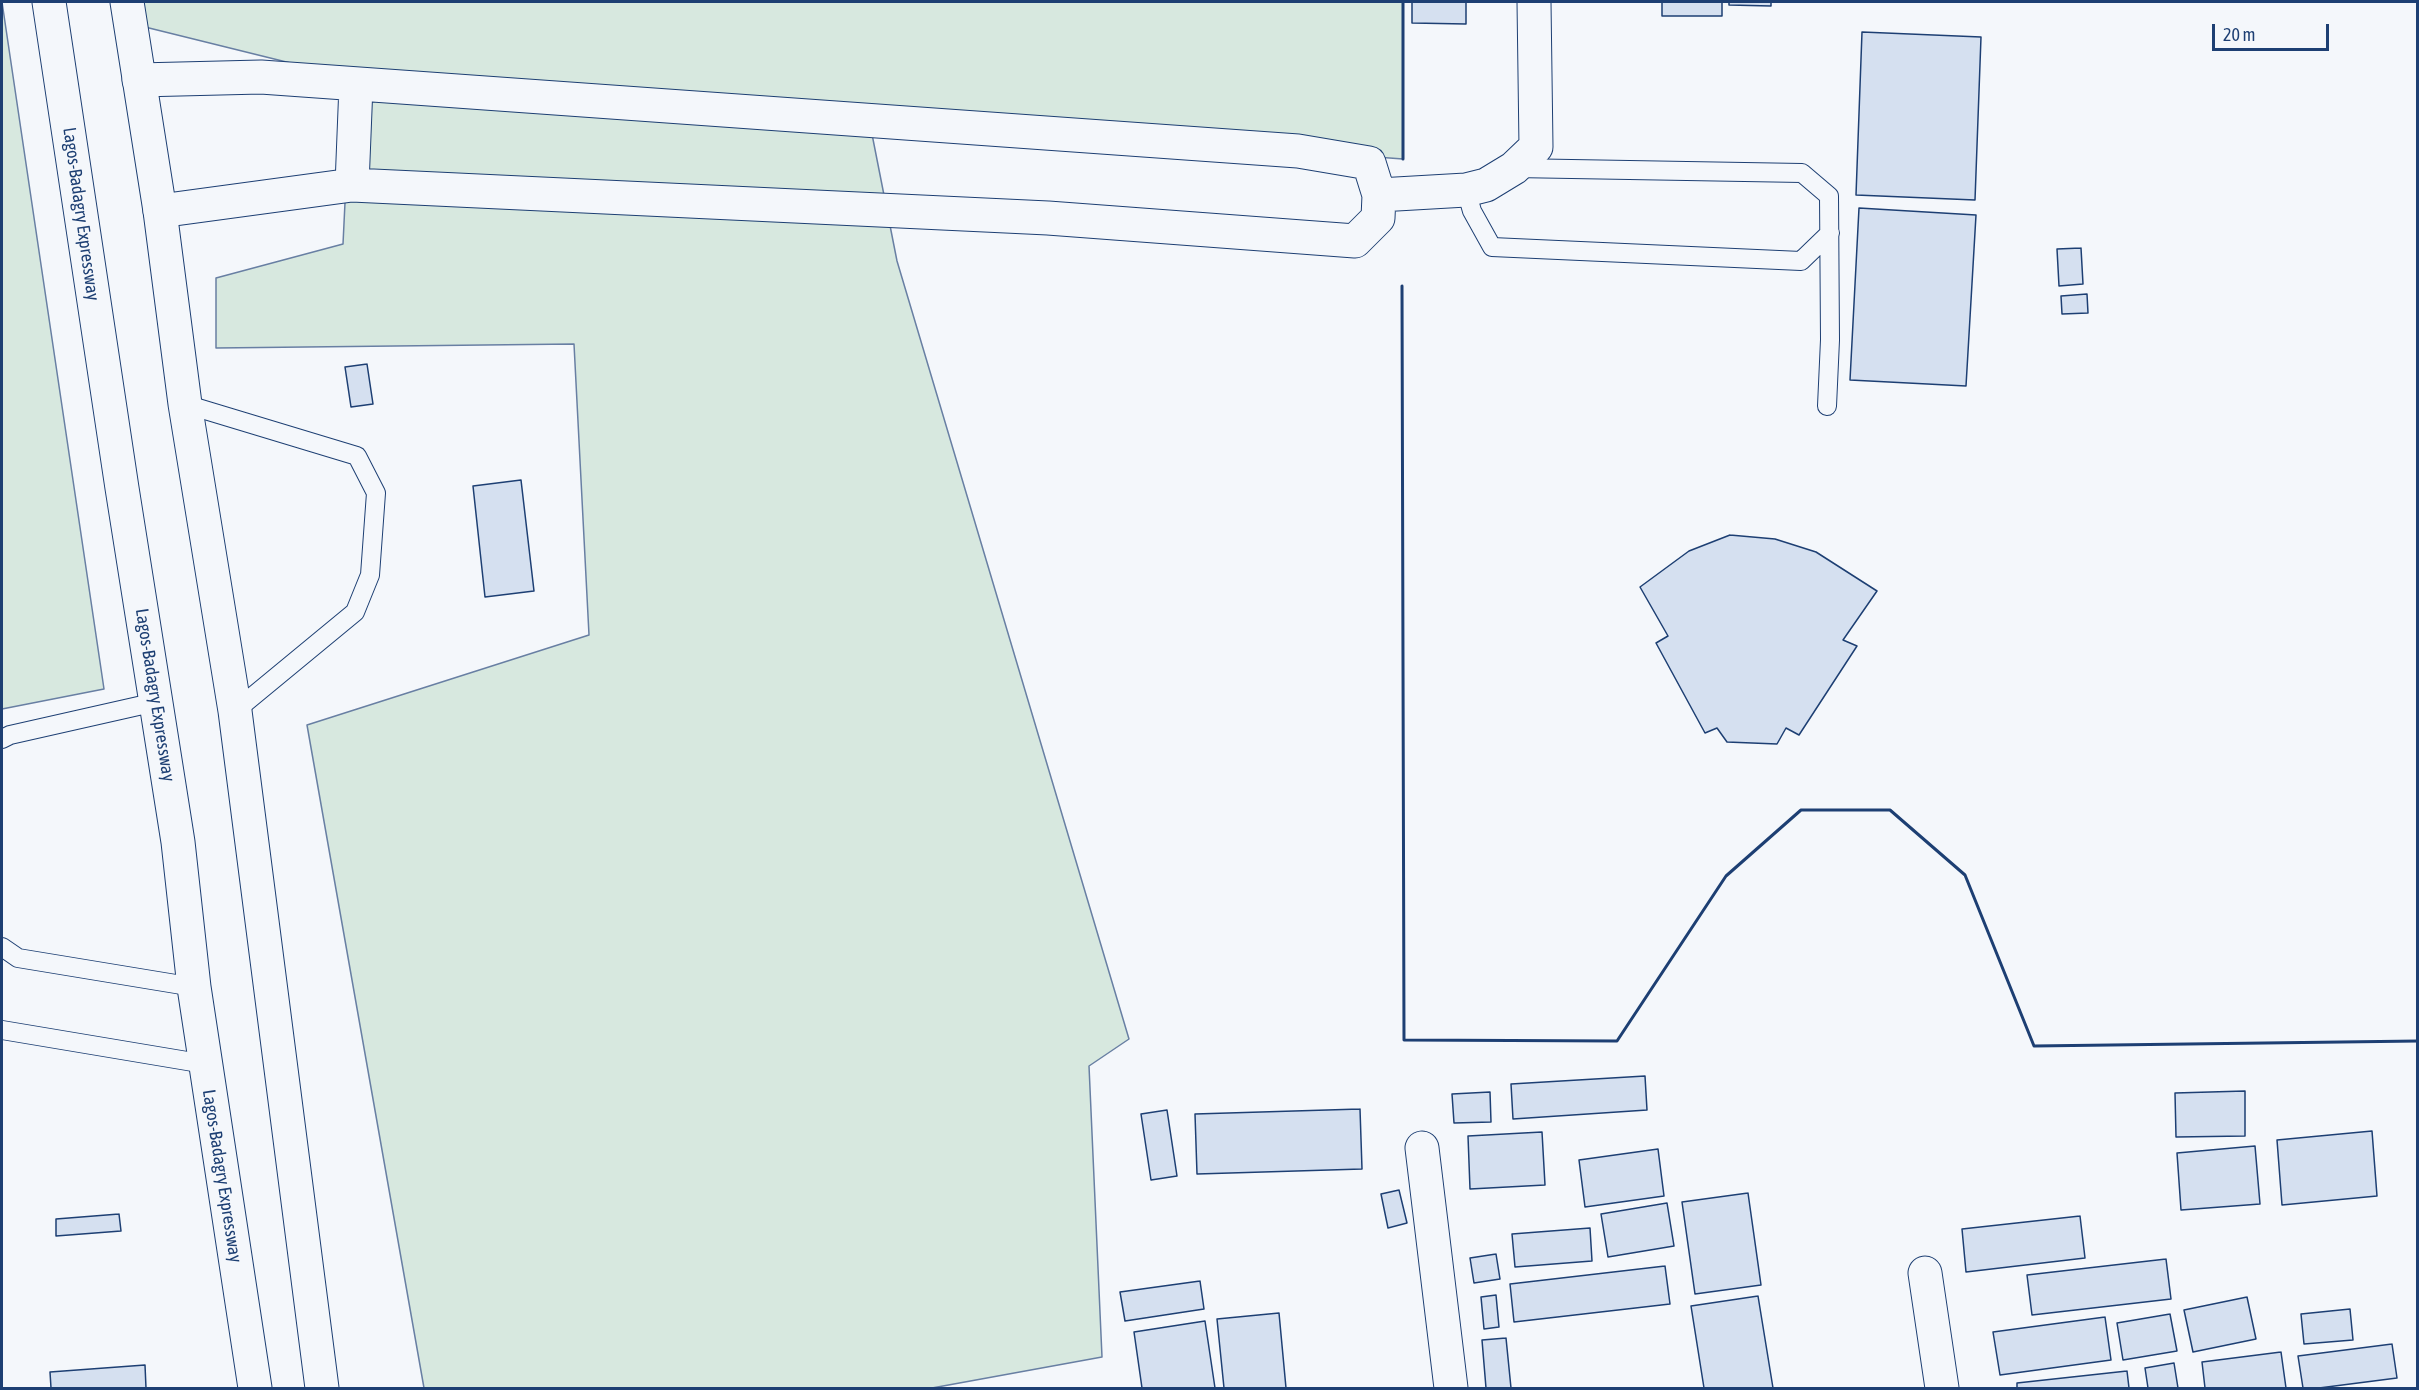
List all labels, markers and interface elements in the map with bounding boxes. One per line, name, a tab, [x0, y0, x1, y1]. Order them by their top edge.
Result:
scale bar	[2215, 12, 2332, 50]
text: 20 m	[2223, 24, 2255, 45]
street label: Lagos-Badagry Expressway	[58, 126, 104, 302]
street label: Lagos-Badagry Expressway	[131, 607, 179, 783]
street label: Lagos-Badagry Expressway	[198, 1088, 246, 1264]

